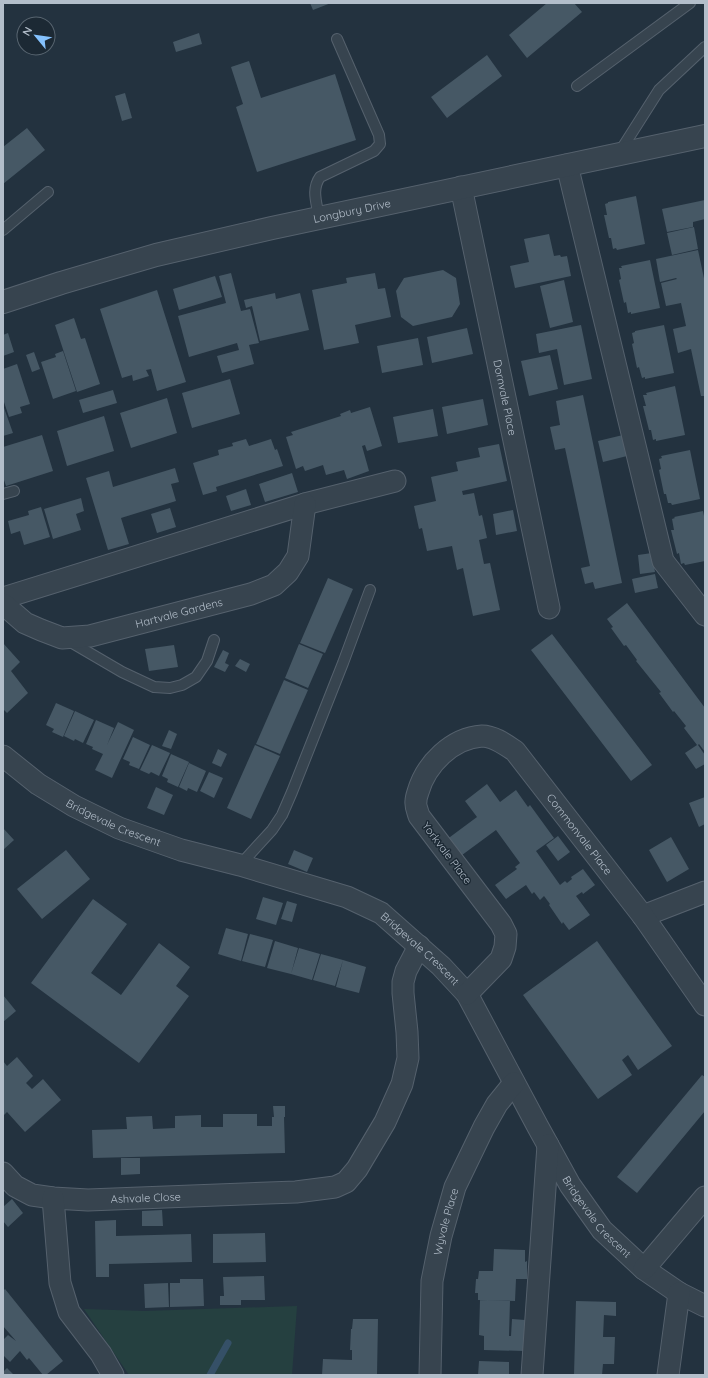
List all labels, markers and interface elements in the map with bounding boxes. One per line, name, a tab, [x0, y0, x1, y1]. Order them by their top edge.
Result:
north arrow	[16, 16, 56, 56]
text: N	[19, 24, 35, 38]
street label: Longbury Drive	[312, 196, 392, 226]
street label: Dornvale Place	[490, 358, 520, 437]
street label: Hartvale Gardens	[134, 595, 224, 631]
street label: Commonvale Place	[544, 791, 615, 877]
street label: Bridgevale Crescent	[64, 796, 163, 849]
street label: Yorkvale Place	[419, 819, 475, 887]
street label: Bridgevale Crescent	[378, 909, 463, 988]
street label: Bridgevale Crescent	[559, 1173, 634, 1261]
street label: Wyvale Place	[430, 1187, 461, 1256]
street label: Ashvale Close	[110, 1189, 181, 1206]

